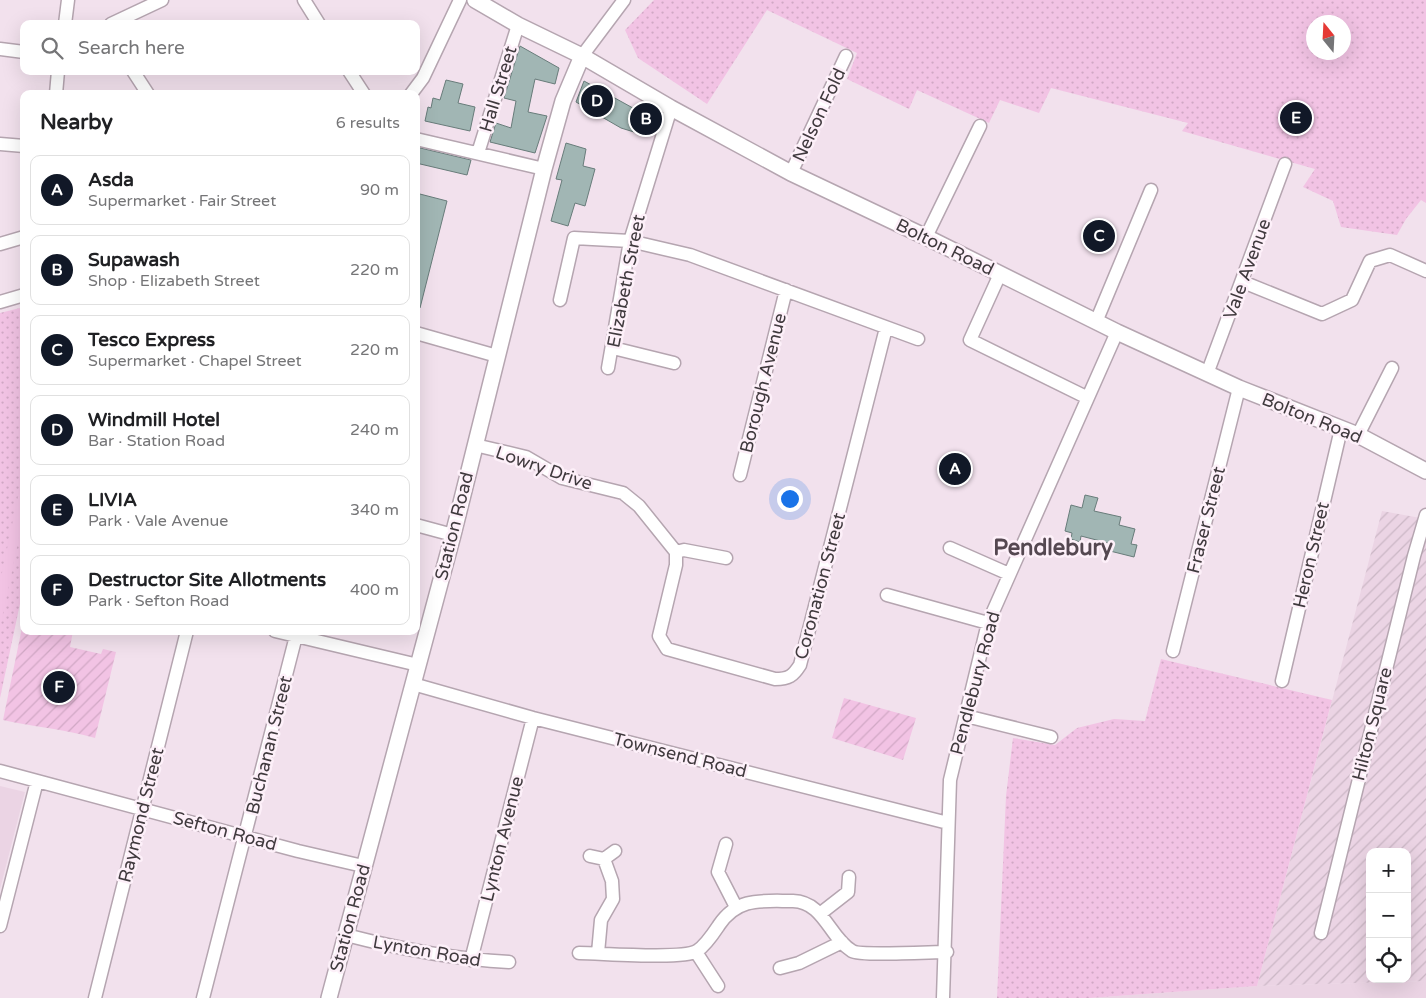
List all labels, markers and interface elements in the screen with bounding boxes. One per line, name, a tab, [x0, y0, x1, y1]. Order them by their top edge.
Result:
north arrow	[1306, 15, 1351, 60]
search box	[20, 20, 420, 75]
icon: search	[38, 34, 66, 62]
text: Search here	[78, 37, 185, 59]
street label: Hall Street	[474, 43, 522, 135]
street label: Nelson Fold	[788, 65, 850, 165]
pin: D	[581, 82, 613, 120]
pin: E	[1280, 99, 1312, 137]
pin: B	[630, 100, 662, 138]
text: Nearby	[40, 110, 113, 135]
text: 6 results	[336, 113, 400, 133]
text: Asda	[88, 169, 134, 191]
text: A	[51, 180, 63, 200]
text: 90 m	[360, 180, 399, 200]
text: Supermarket · Fair Street	[88, 191, 276, 211]
street label: Elizabeth Street	[602, 213, 650, 349]
street label: Bolton Road	[892, 214, 998, 280]
street label: Vale Avenue	[1219, 216, 1275, 322]
pin: C	[1083, 217, 1115, 255]
text: Supawash	[88, 249, 180, 271]
text: B	[51, 260, 63, 280]
text: 220 m	[350, 260, 399, 280]
text: Shop · Elizabeth Street	[88, 271, 260, 291]
street label: Borough Avenue	[735, 311, 791, 455]
text: Tesco Express	[88, 329, 215, 351]
text: C	[51, 340, 63, 360]
text: 220 m	[350, 340, 399, 360]
text: Supermarket · Chapel Street	[88, 351, 302, 371]
street label: Bolton Road	[1259, 388, 1365, 448]
text: Windmill Hotel	[88, 409, 220, 431]
text: D	[51, 420, 63, 440]
text: 240 m	[350, 420, 399, 440]
text: Bar · Station Road	[88, 431, 225, 451]
street label: Lowry Drive	[493, 441, 595, 495]
pin: A	[939, 450, 971, 488]
street label: Fraser Street	[1182, 464, 1230, 576]
street label: Station Road	[430, 470, 478, 582]
your location	[777, 486, 803, 512]
text: LIVIA	[88, 489, 137, 511]
text: E	[52, 500, 62, 520]
text: 340 m	[350, 500, 399, 520]
street label: Heron Street	[1288, 500, 1334, 610]
street label: Coronation Street	[790, 510, 850, 662]
text: Park · Vale Avenue	[88, 511, 228, 531]
district label: Pendlebury	[993, 535, 1113, 561]
text: Destructor Site Allotments	[88, 569, 326, 591]
text: F	[52, 580, 62, 600]
text: 400 m	[350, 580, 399, 600]
text: Park · Sefton Road	[88, 591, 229, 611]
street label: Pendlebury Road	[945, 609, 1005, 757]
street label: Hilton Square	[1347, 665, 1397, 783]
pin: F	[43, 668, 75, 706]
street label: Buchanan Street	[241, 673, 297, 817]
street label: Townsend Road	[611, 728, 749, 782]
street label: Raymond Street	[114, 745, 168, 885]
street label: Lynton Avenue	[476, 774, 528, 904]
street label: Sefton Road	[171, 807, 279, 855]
map controls	[1366, 848, 1411, 983]
button: +	[1366, 848, 1411, 893]
street label: Station Road	[325, 862, 375, 974]
button: −	[1366, 893, 1411, 938]
street label: Lynton Road	[371, 931, 483, 971]
button: locate	[1366, 938, 1411, 983]

